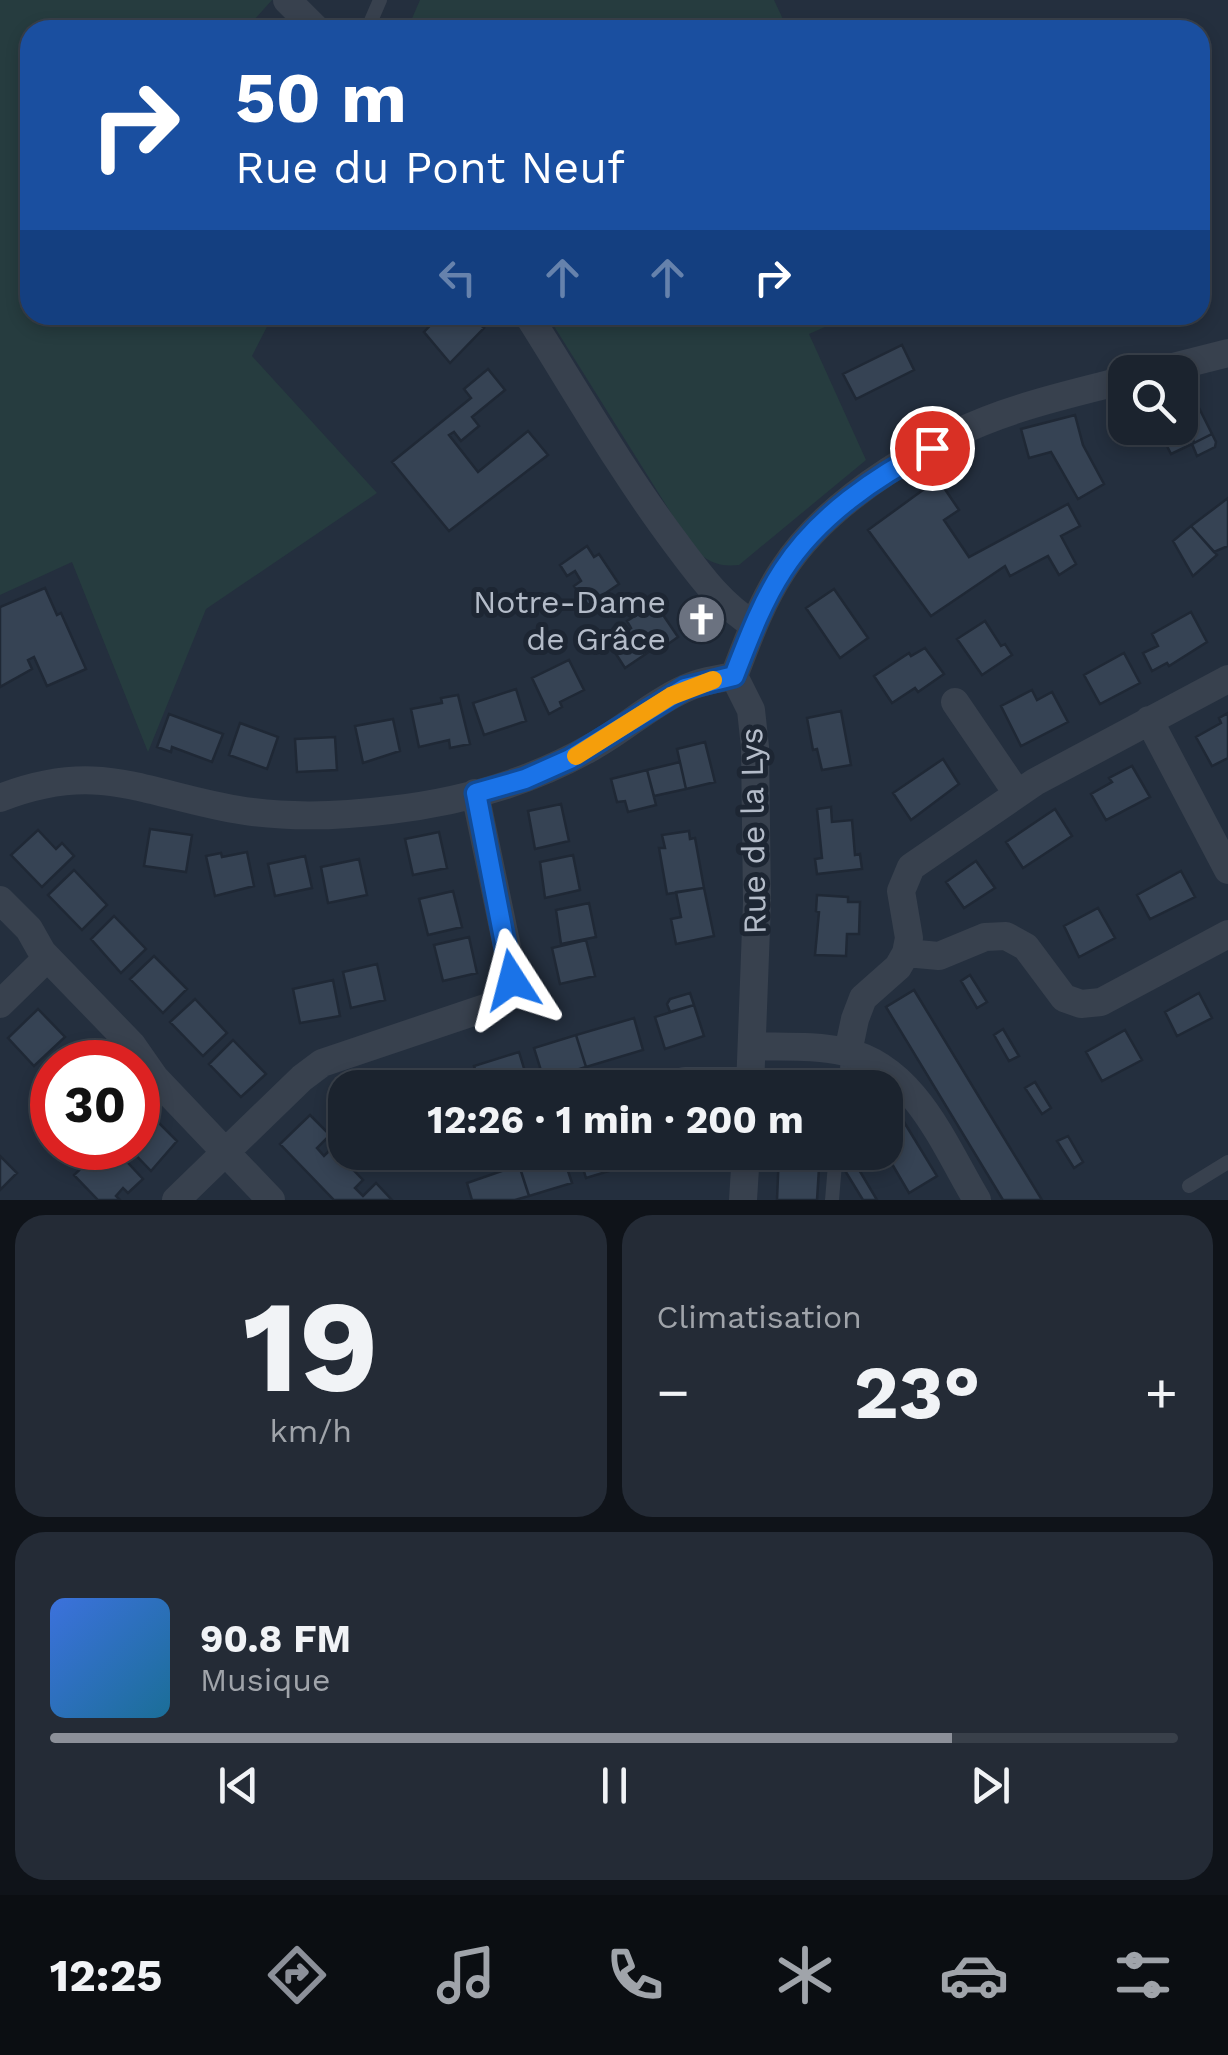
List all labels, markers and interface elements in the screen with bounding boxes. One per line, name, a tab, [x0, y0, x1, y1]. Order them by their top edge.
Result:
text: 50 m	[235, 57, 407, 139]
icon: right	[70, 60, 200, 190]
text: Rue du Pont Neuf	[235, 141, 625, 194]
icon: left	[430, 250, 485, 305]
icon: ahead	[535, 250, 590, 305]
icon: ahead	[640, 250, 695, 305]
icon: right	[745, 250, 800, 305]
map controls	[1108, 355, 1198, 445]
button: search	[1108, 355, 1198, 445]
pin	[890, 406, 975, 491]
icon: arrive	[905, 421, 960, 476]
place label: Notre-Dame de Grâce	[473, 583, 666, 658]
church icon: Notre-Dame de Grâce	[675, 594, 727, 646]
street label: Rue de la Lys	[732, 727, 774, 935]
position arrow	[460, 928, 564, 1032]
speed limit sign: 30	[30, 1040, 160, 1170]
text: 12:26 · 1 min · 200 m	[427, 1098, 804, 1142]
text: 19	[243, 1270, 379, 1423]
text: Climatisation	[657, 1298, 862, 1336]
text: 23°	[854, 1348, 980, 1436]
text: −	[657, 1360, 690, 1424]
text: +	[1145, 1360, 1178, 1424]
text: km/h	[270, 1412, 352, 1450]
text: 90.8 FM	[200, 1617, 351, 1661]
text: Musique	[200, 1661, 330, 1699]
icon: previous	[211, 1758, 266, 1813]
icon: pause	[587, 1758, 642, 1813]
icon: next	[963, 1758, 1018, 1813]
icon: directions	[262, 1940, 332, 2010]
icon: music	[431, 1940, 501, 2010]
icon: phone	[600, 1940, 670, 2010]
icon: climate	[770, 1940, 840, 2010]
icon: car	[939, 1940, 1009, 2010]
icon: filters	[1108, 1940, 1178, 2010]
text: 12:25	[50, 1949, 163, 2002]

